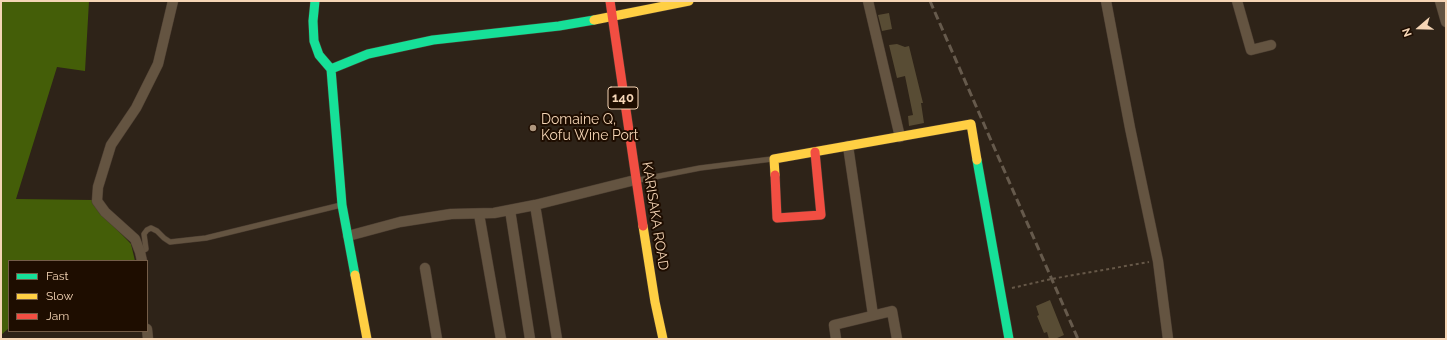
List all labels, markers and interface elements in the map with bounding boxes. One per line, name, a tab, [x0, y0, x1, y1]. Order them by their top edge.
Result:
north arrow	[1399, 8, 1439, 48]
text: N	[1400, 26, 1415, 38]
road number: 140	[608, 87, 638, 109]
place label: Domaine Q, Kofu Wine Port	[541, 112, 638, 144]
marker: Domaine Q, Kofu Wine Port	[528, 123, 538, 133]
street label: KARISAKA ROAD	[638, 161, 672, 271]
legend	[8, 260, 148, 332]
text: Fast	[46, 269, 69, 283]
text: Slow	[46, 289, 73, 303]
text: Jam	[46, 309, 69, 323]

